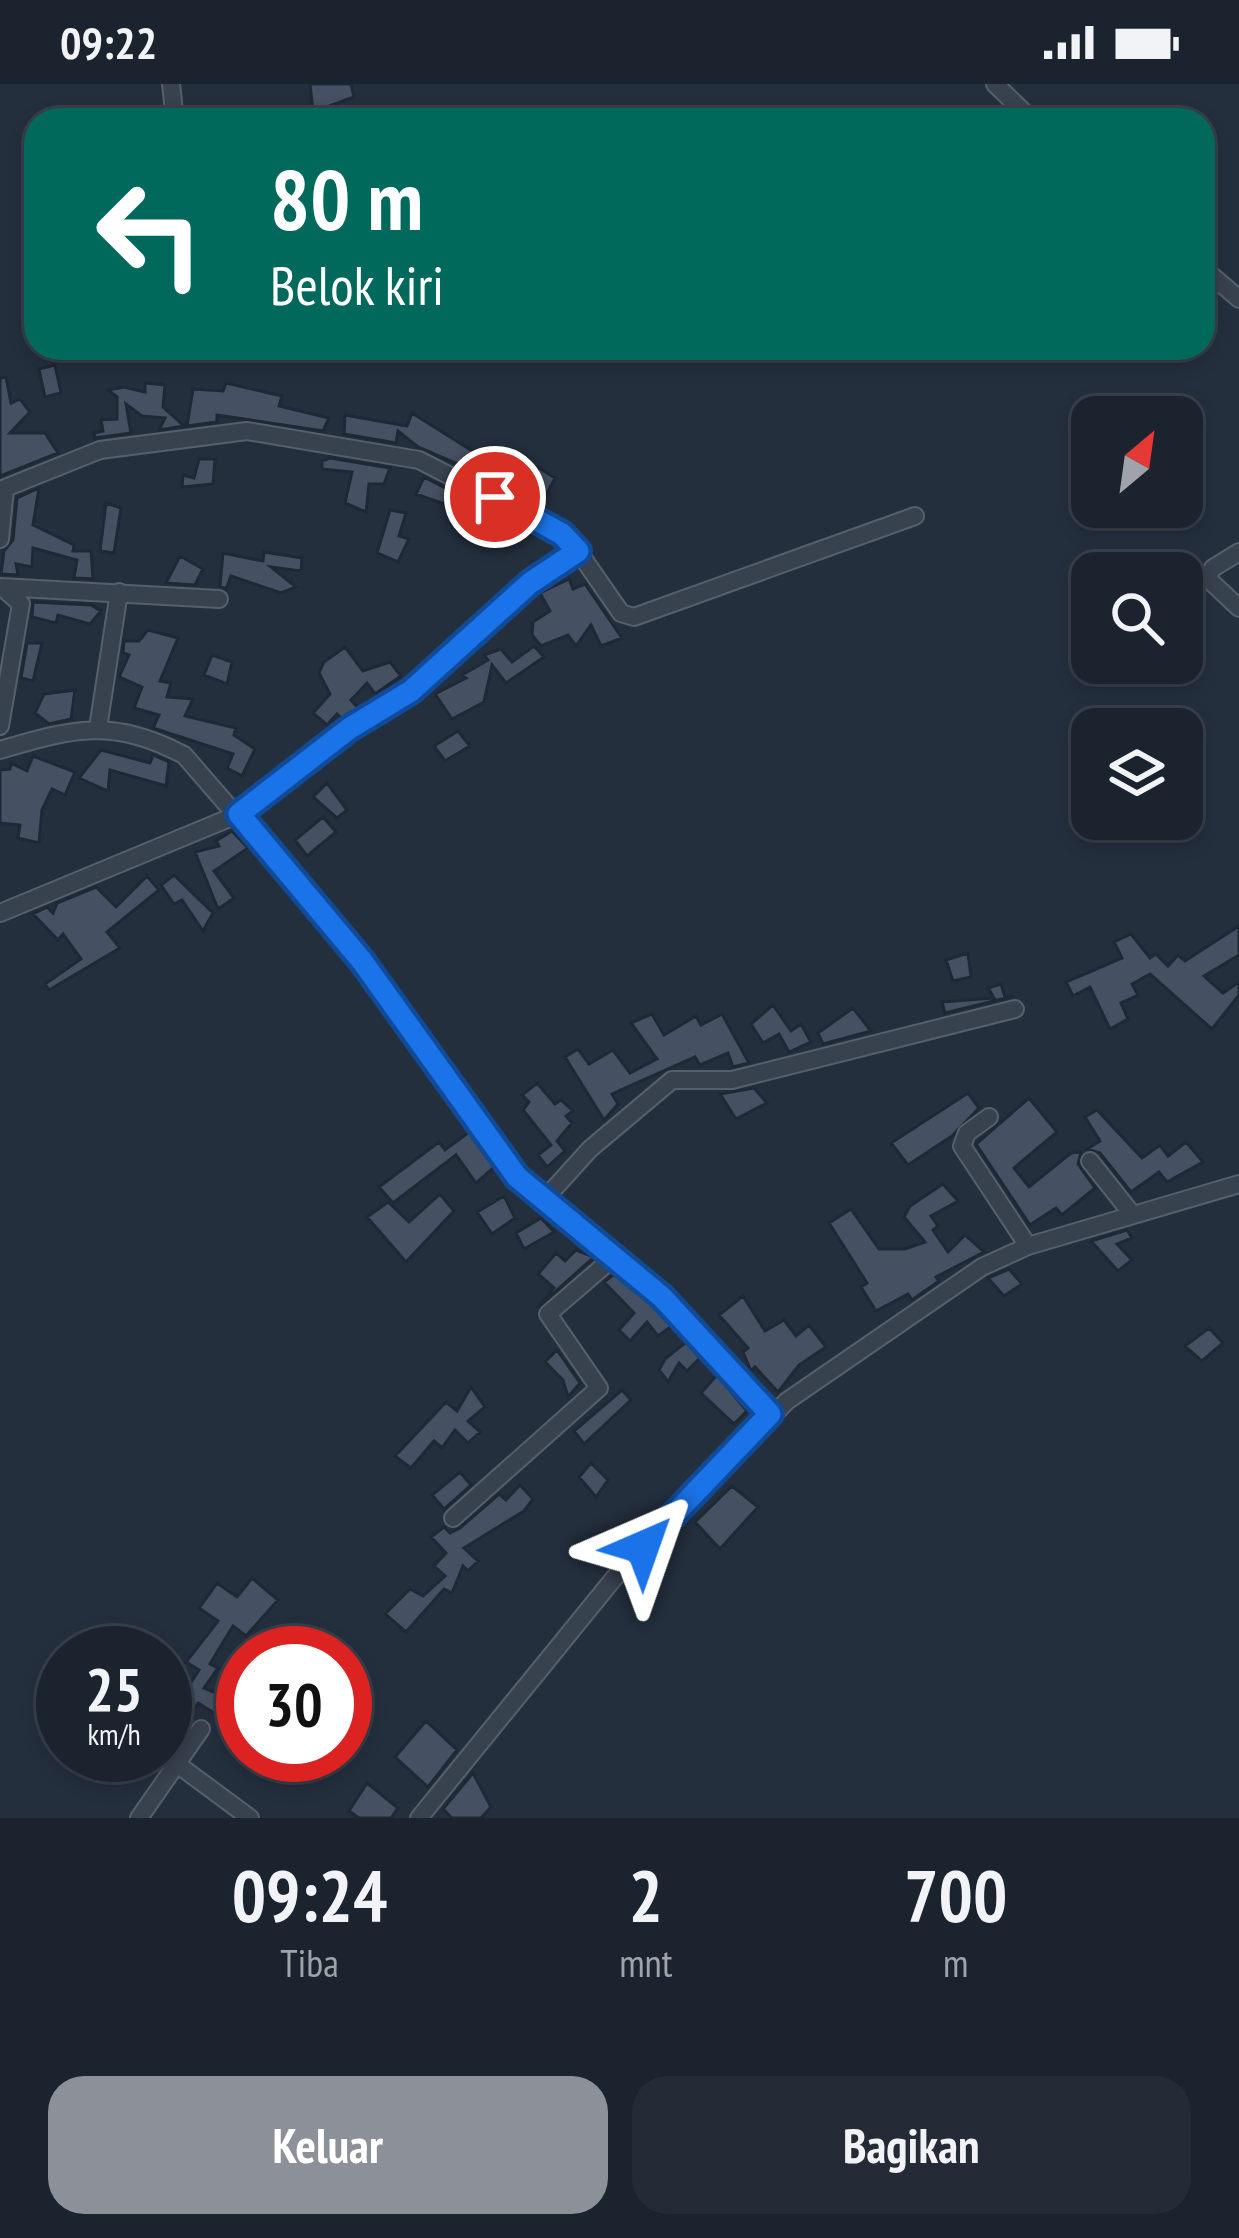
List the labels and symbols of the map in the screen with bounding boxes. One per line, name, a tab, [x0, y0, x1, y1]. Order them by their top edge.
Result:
north arrow	[1071, 396, 1203, 528]
pin	[444, 446, 546, 548]
position arrow	[580, 1484, 706, 1610]
speed limit sign: 30	[216, 1626, 372, 1782]

